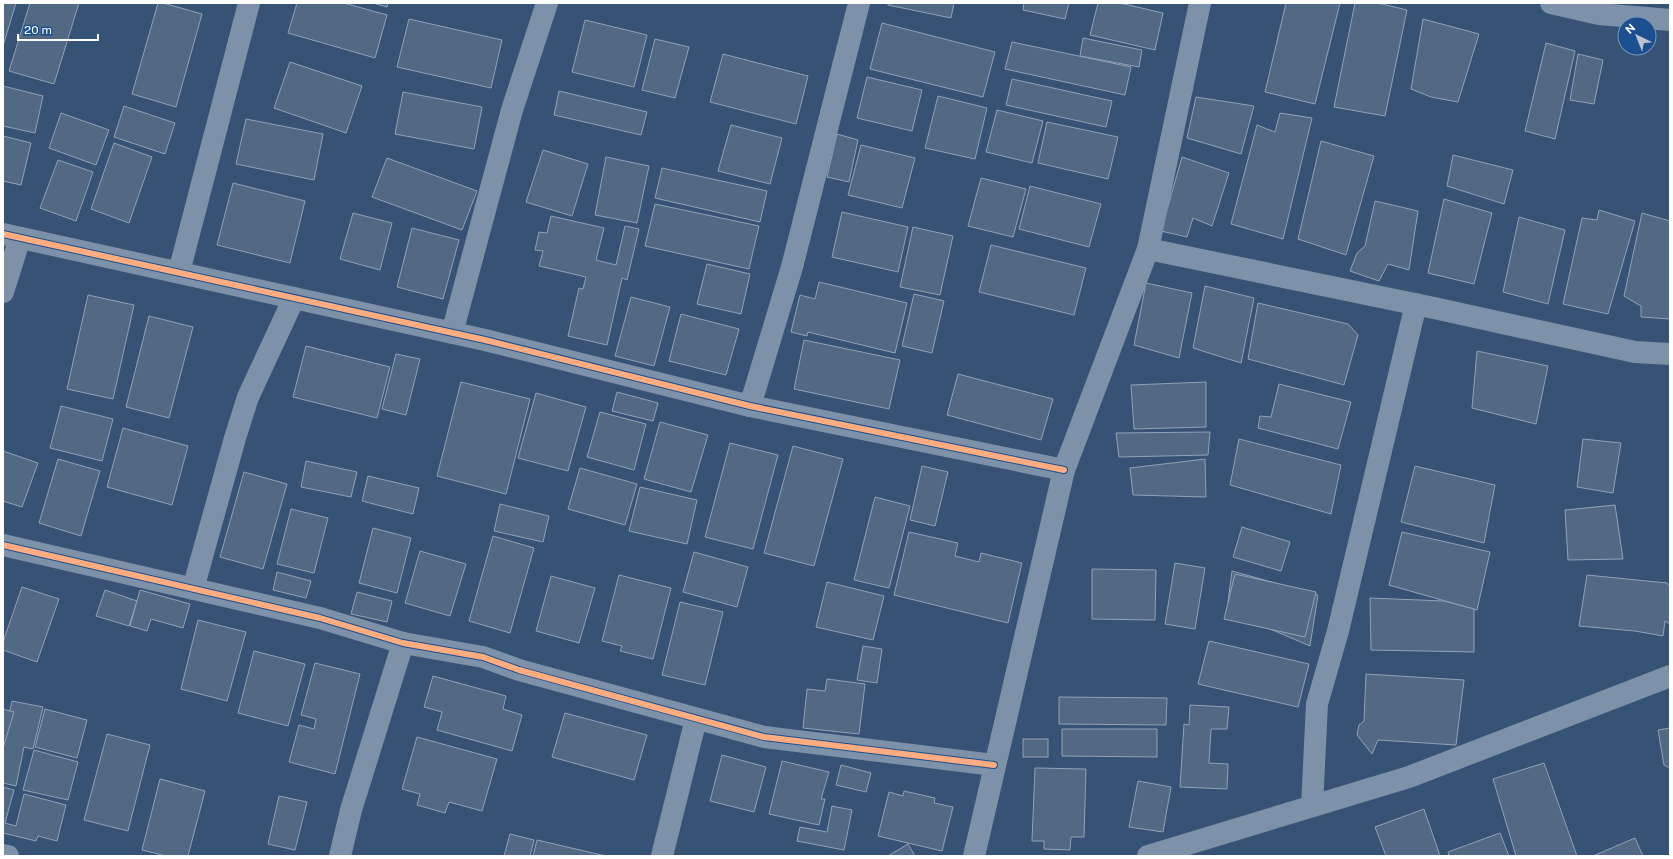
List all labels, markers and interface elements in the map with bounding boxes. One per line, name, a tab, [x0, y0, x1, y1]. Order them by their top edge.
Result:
scale bar	[18, 16, 98, 42]
north arrow	[1617, 16, 1657, 56]
text: N	[1623, 21, 1637, 36]
text: 20 m	[24, 23, 52, 37]

